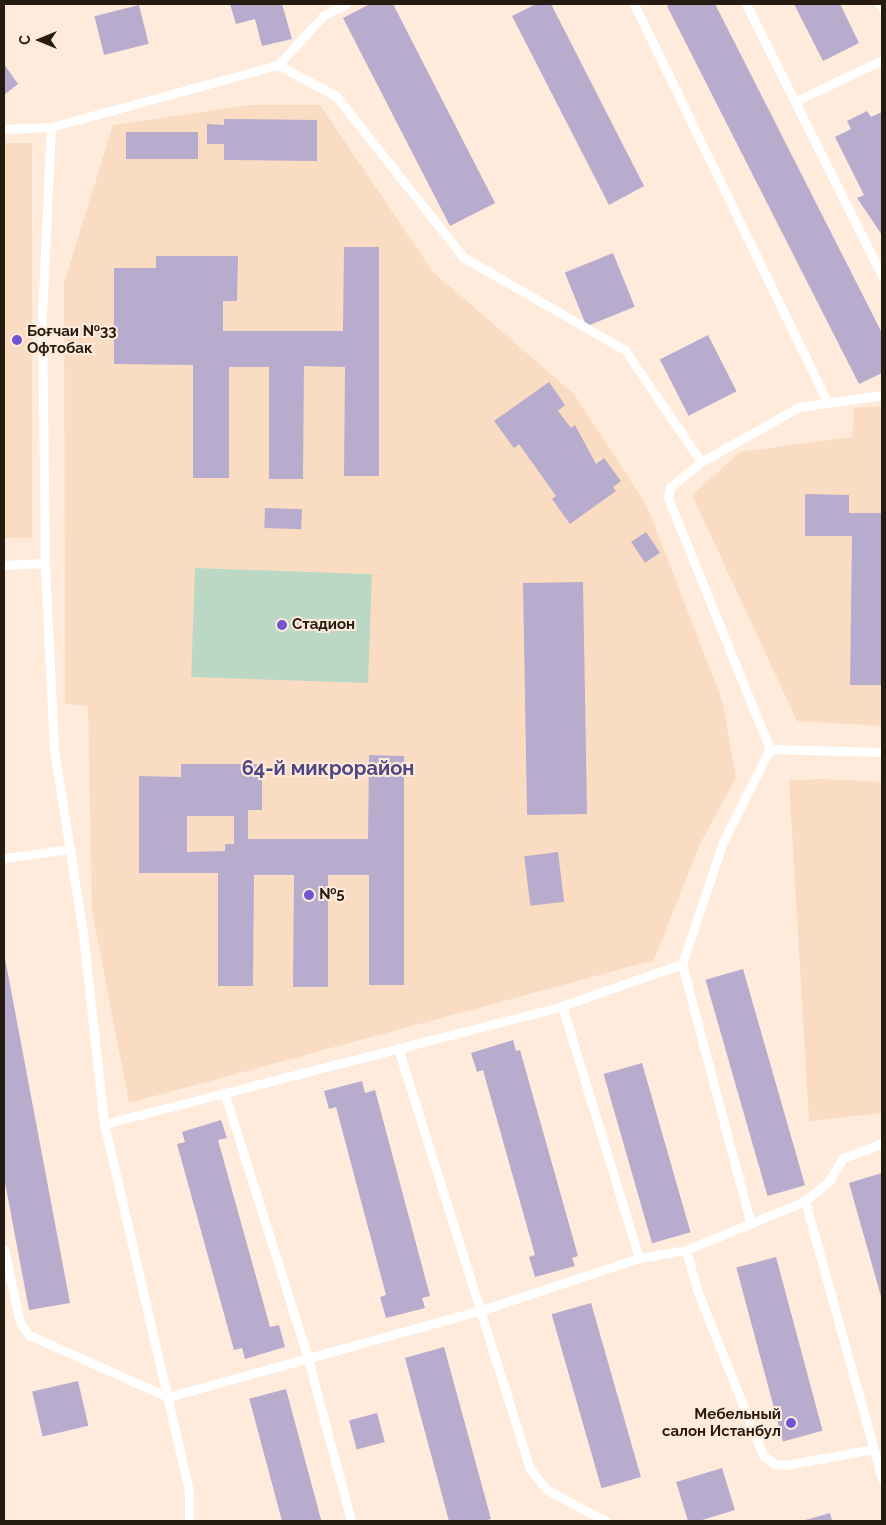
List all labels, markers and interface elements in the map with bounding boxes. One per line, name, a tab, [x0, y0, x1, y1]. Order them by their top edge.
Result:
north arrow	[15, 15, 65, 65]
text: С	[17, 35, 33, 45]
place label: Боғчаи №33 Офтобак	[27, 322, 117, 357]
marker: Боғчаи №33 Офтобак	[11, 334, 23, 346]
place label: Стадион	[292, 616, 355, 634]
marker: Стадион	[276, 619, 288, 631]
district label: 64-й микрорайон	[242, 756, 414, 780]
place label: №5	[319, 886, 345, 904]
marker: №5	[303, 889, 315, 901]
place label: Мебельный салон Истанбул	[662, 1405, 781, 1440]
marker: Мебельный салон Истанбул	[785, 1417, 797, 1429]

